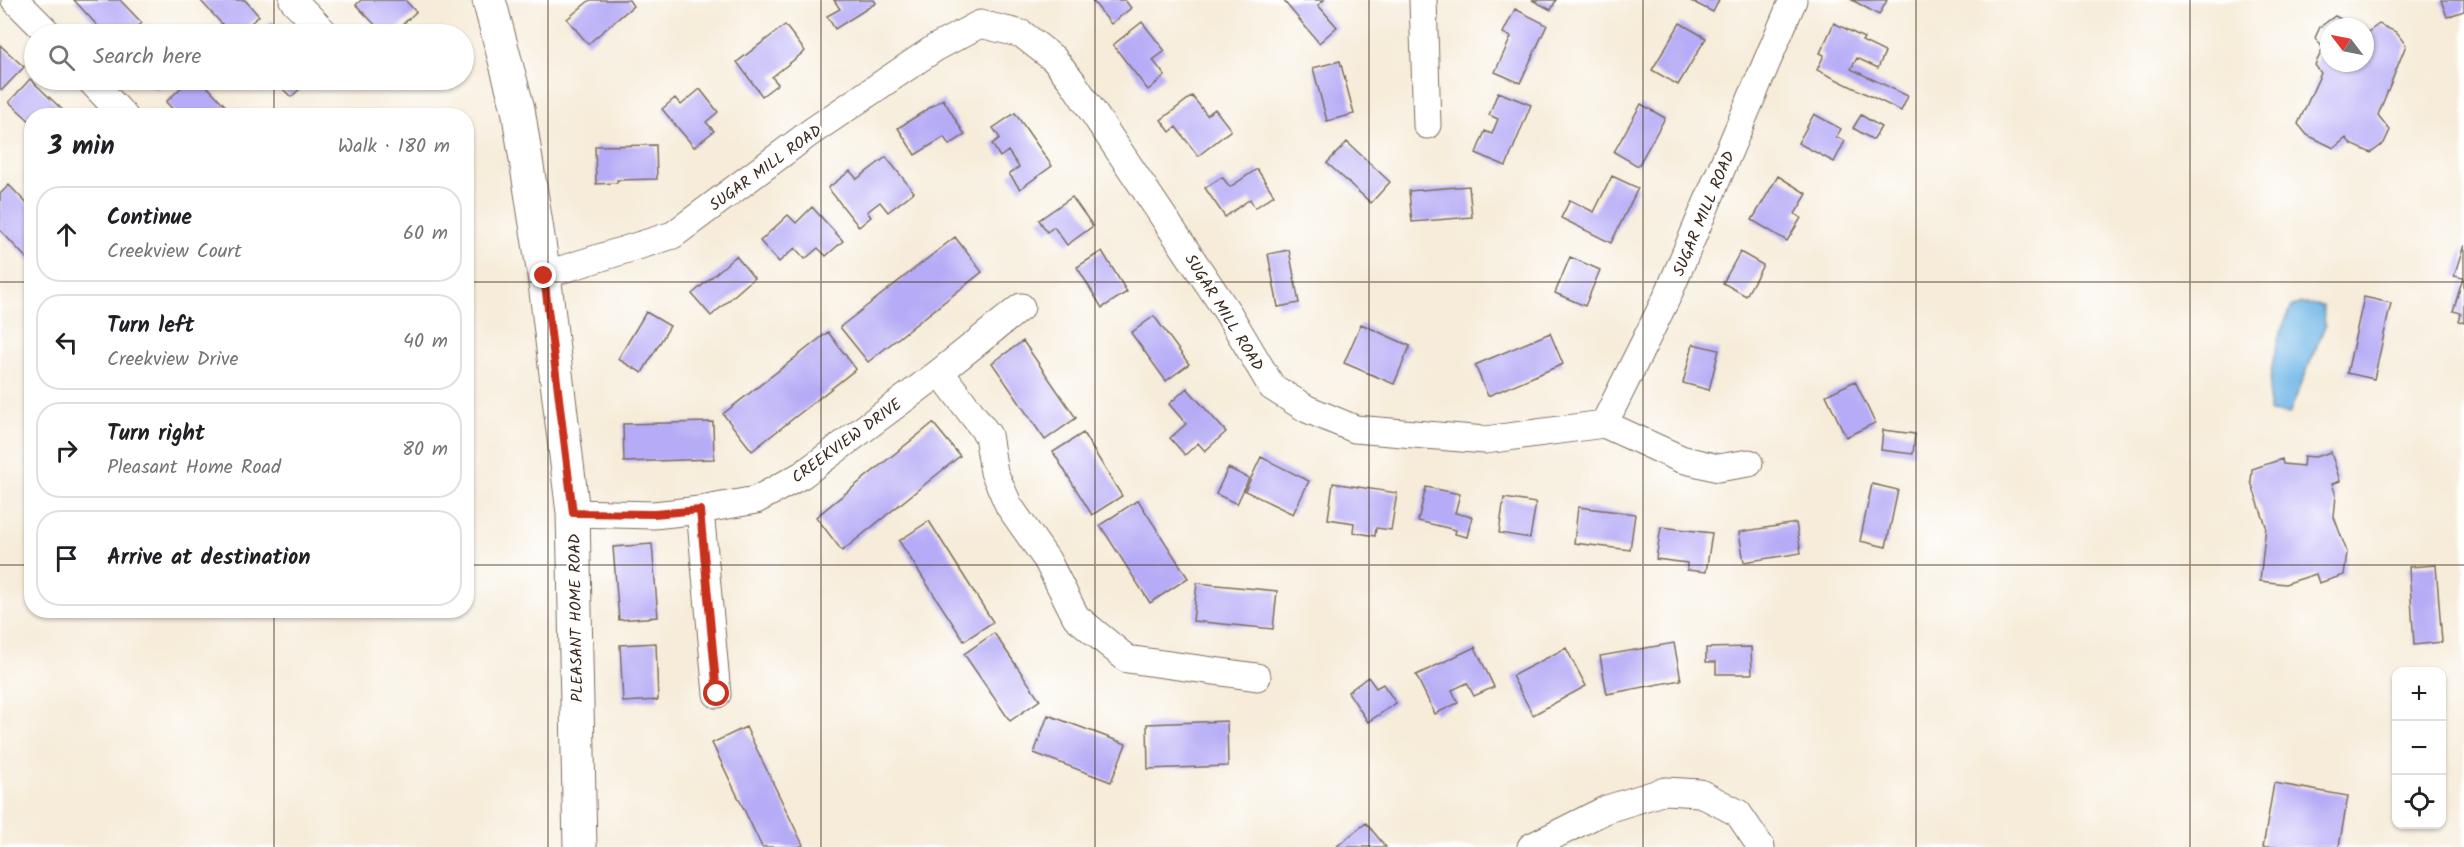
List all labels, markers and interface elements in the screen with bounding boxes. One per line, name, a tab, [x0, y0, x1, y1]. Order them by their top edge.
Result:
north arrow	[2320, 18, 2374, 72]
search box	[24, 24, 474, 90]
text: Search here	[93, 40, 201, 75]
icon: search	[45, 41, 78, 74]
street label: SUGAR MILL ROAD	[704, 119, 827, 218]
text: 3 min	[48, 126, 115, 168]
text: Walk · 180 m	[338, 131, 450, 163]
street label: SUGAR MILL ROAD	[1667, 147, 1742, 280]
text: Continue	[107, 201, 192, 236]
icon: ahead	[50, 218, 83, 251]
text: 60 m	[403, 218, 448, 250]
text: Creekview Court	[107, 236, 242, 268]
street label: SUGAR MILL ROAD	[1178, 249, 1270, 376]
route end	[530, 262, 556, 288]
text: Turn left	[107, 309, 194, 344]
icon: left	[50, 326, 83, 359]
text: 40 m	[403, 326, 448, 358]
text: Creekview Drive	[107, 344, 238, 376]
street label: CREEKVIEW DRIVE	[786, 392, 908, 490]
text: Turn right	[107, 417, 205, 452]
icon: right	[50, 434, 83, 467]
text: 80 m	[402, 434, 448, 466]
text: Pleasant Home Road	[107, 452, 281, 484]
street label: PLEASANT HOME ROAD	[563, 533, 590, 703]
text: Arrive at destination	[107, 541, 310, 576]
icon: arrive	[50, 542, 83, 575]
map controls	[2392, 667, 2446, 829]
button: +	[2392, 667, 2446, 721]
route start	[703, 680, 729, 706]
button: −	[2392, 721, 2446, 775]
button: locate	[2392, 775, 2446, 829]

